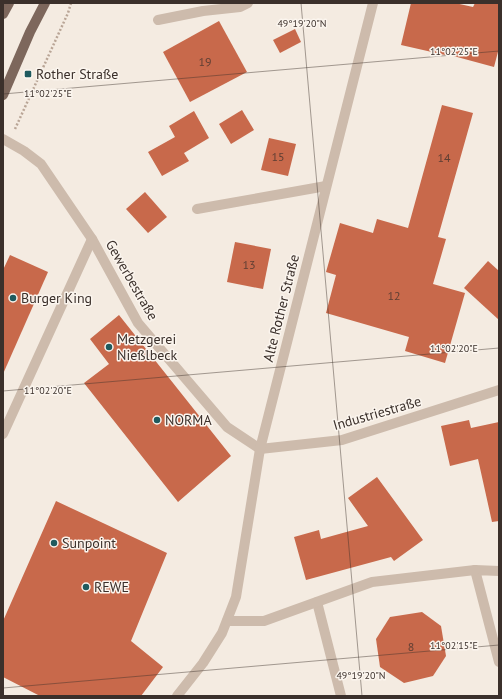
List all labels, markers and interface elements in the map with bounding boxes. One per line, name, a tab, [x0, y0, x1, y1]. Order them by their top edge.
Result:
text: 49°19'20"N	[277, 17, 327, 30]
text: 11°02'25"E	[430, 45, 478, 58]
house number: 19	[198, 54, 212, 69]
place label: Rother Straße	[36, 65, 118, 83]
marker: Rother Straße	[23, 69, 33, 79]
text: 11°02'25"E	[24, 87, 72, 100]
house number: 15	[271, 149, 285, 164]
house number: 14	[437, 150, 451, 165]
street label: Gewerbestraße	[102, 237, 162, 323]
street label: Alte Rother Straße	[259, 252, 303, 364]
house number: 13	[242, 257, 256, 272]
house number: 12	[387, 288, 401, 303]
place label: Burger King	[21, 289, 92, 307]
marker: Burger King	[8, 293, 18, 303]
place label: Metzgerei Nießlbeck	[117, 330, 177, 364]
marker: Metzgerei Nießlbeck	[104, 342, 114, 352]
text: 11°02'20"E	[430, 342, 478, 355]
text: 11°02'20"E	[24, 384, 72, 397]
street label: Industriestraße	[331, 392, 423, 434]
place label: NORMA	[165, 411, 212, 429]
marker: NORMA	[152, 415, 162, 425]
place label: Sunpoint	[62, 534, 116, 552]
marker: Sunpoint	[49, 538, 59, 548]
place label: REWE	[94, 578, 129, 596]
marker: REWE	[81, 582, 91, 592]
house number: 8	[408, 639, 414, 654]
text: 11°02'15"E	[430, 639, 478, 652]
text: 49°19'20"N	[336, 669, 386, 682]

